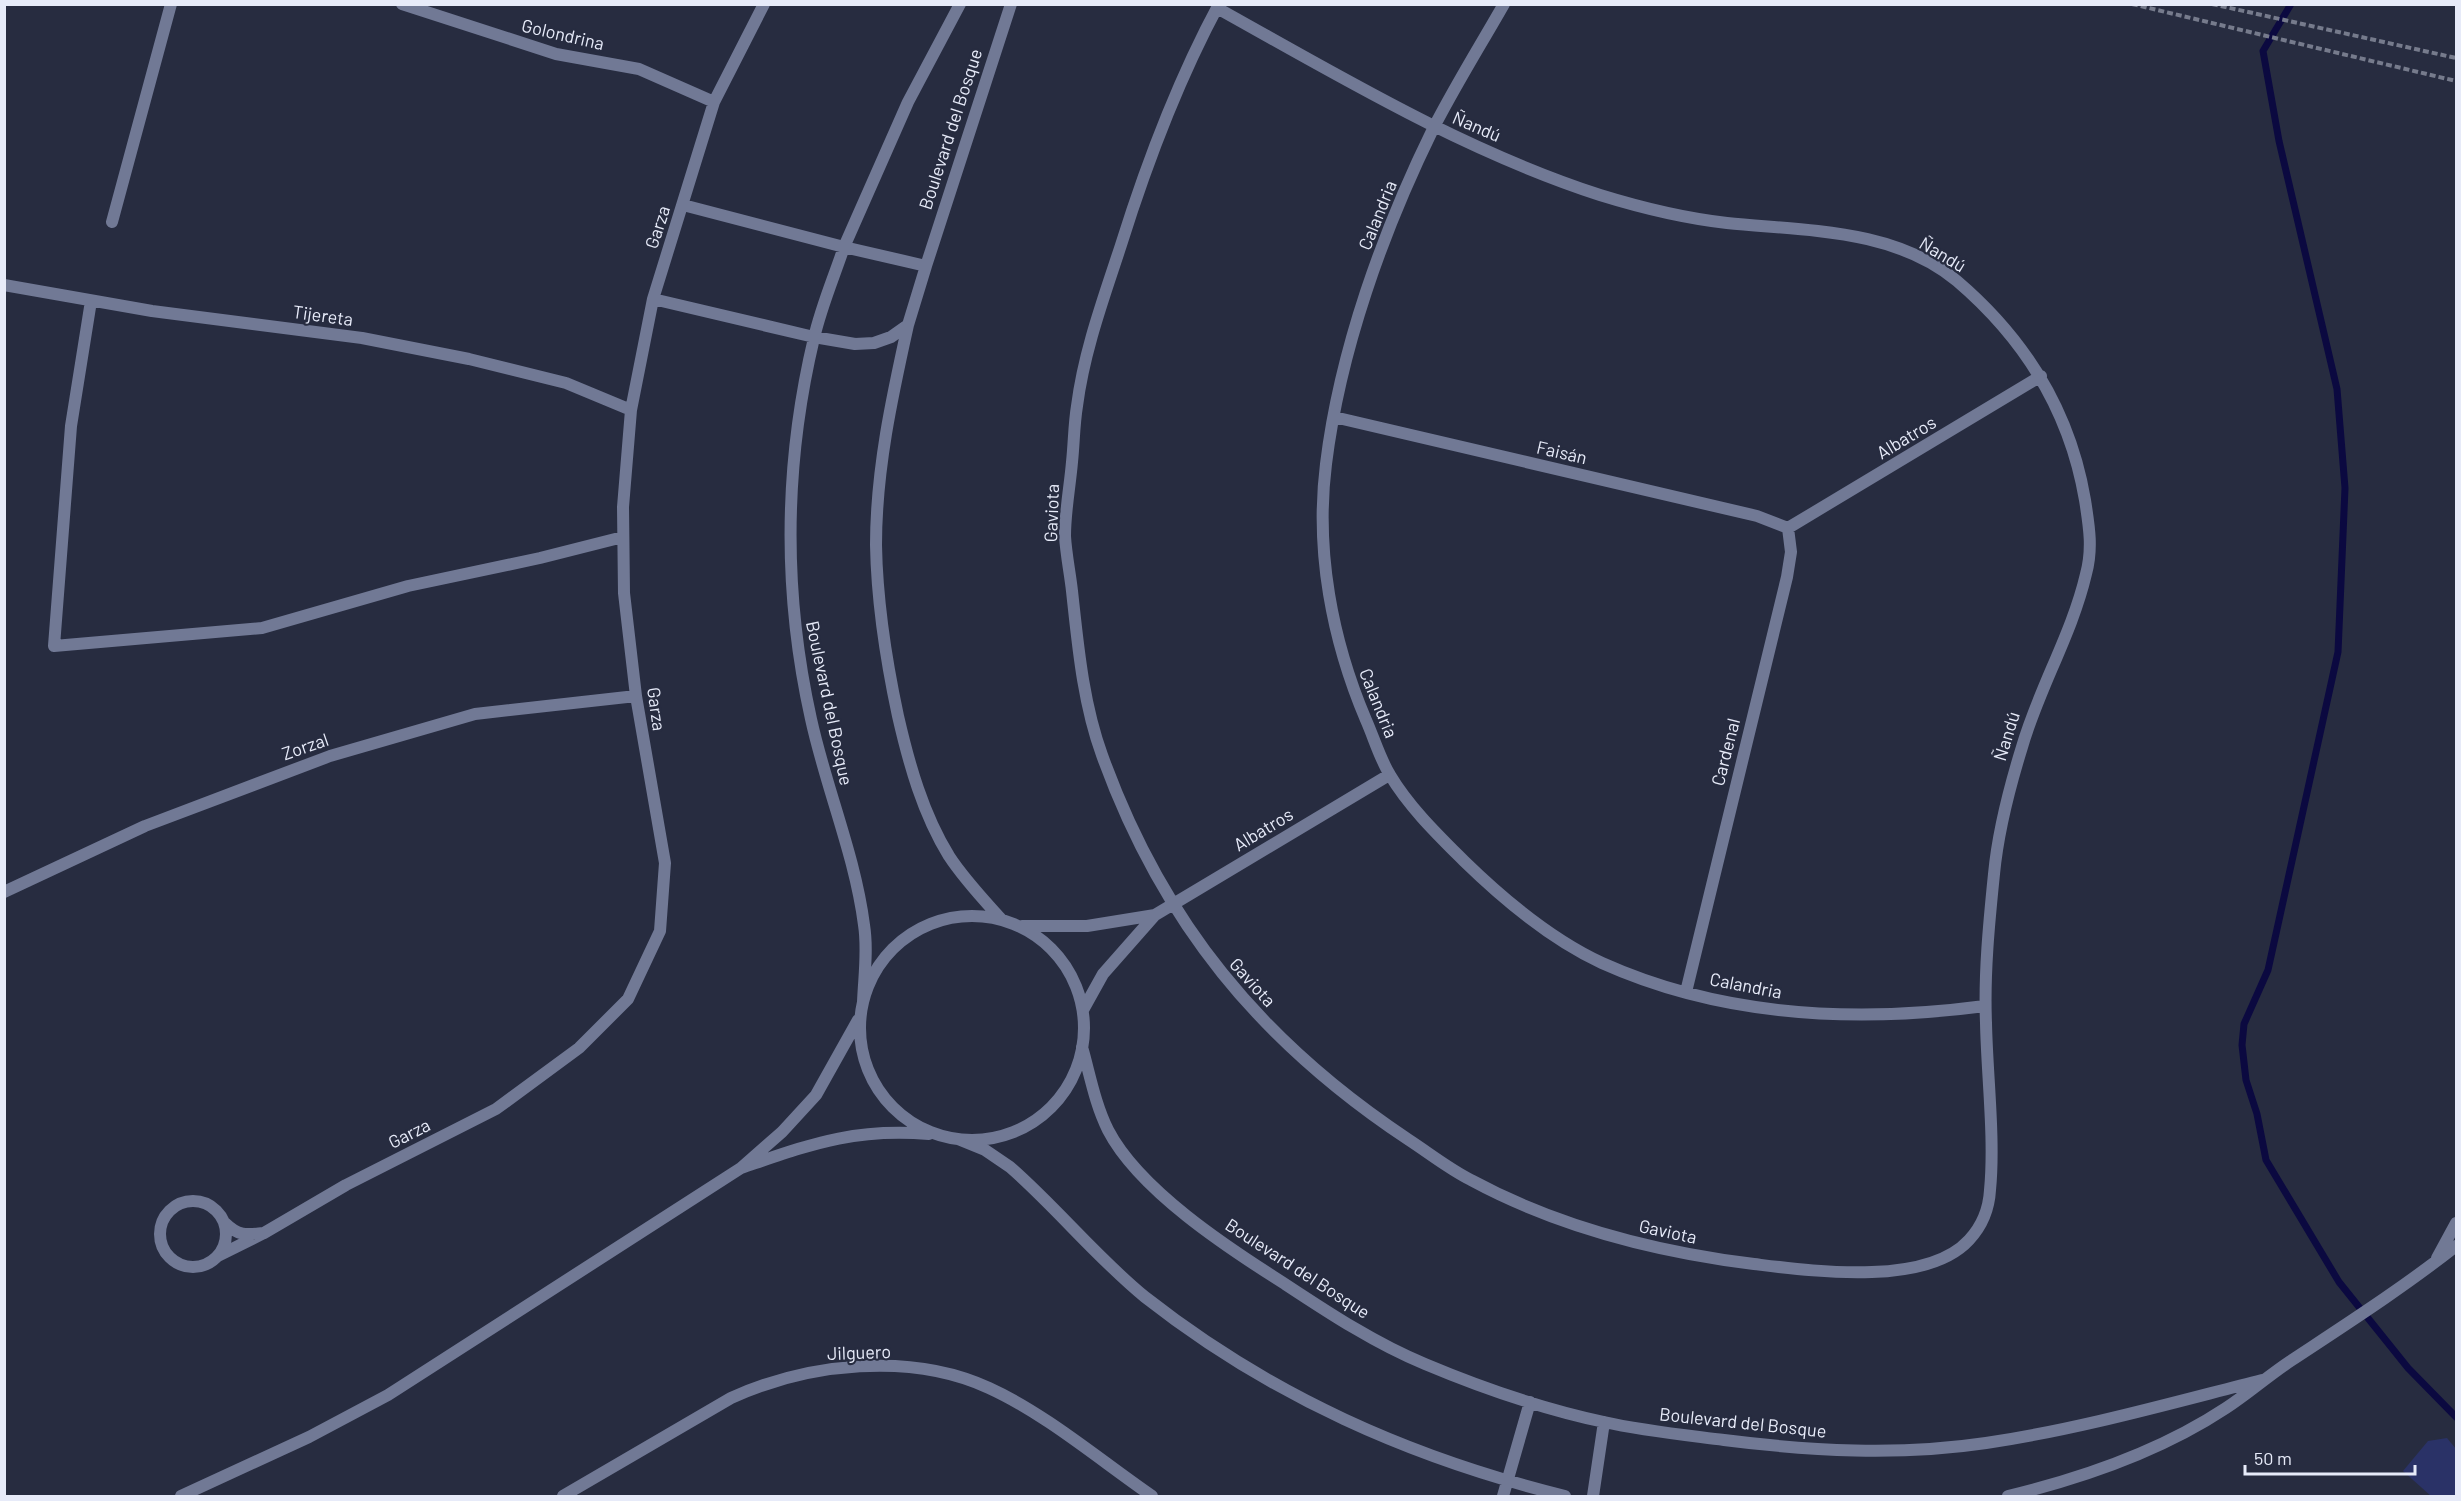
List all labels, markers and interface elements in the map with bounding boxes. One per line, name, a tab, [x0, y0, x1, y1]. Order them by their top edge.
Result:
street label: Golondrina	[519, 14, 607, 54]
street label: Boulevard del Bosque	[914, 46, 986, 212]
street label: Ñandú	[1449, 106, 1505, 146]
street label: Calandria	[1353, 177, 1401, 253]
street label: Garza	[640, 203, 674, 251]
street label: Ñandú	[1916, 232, 1970, 276]
street label: Tijereta	[292, 300, 354, 330]
street label: Albatros	[1872, 411, 1940, 463]
street label: Faisán	[1535, 436, 1589, 468]
street label: Gaviota	[1039, 483, 1063, 543]
street label: Boulevard del Bosque	[802, 619, 858, 787]
street label: Calandria	[1355, 665, 1403, 741]
street label: Garza	[643, 686, 671, 732]
street label: Ñandú	[1988, 709, 2024, 763]
street label: Cardenal	[1706, 716, 1744, 788]
street label: Zorzal	[279, 728, 331, 764]
street label: Albatros	[1229, 803, 1297, 855]
street label: Gaviota	[1225, 953, 1281, 1011]
street label: Calandria	[1708, 967, 1784, 1003]
street label: Garza	[384, 1113, 434, 1153]
street label: Boulevard del Bosque	[1222, 1213, 1374, 1323]
street label: Gaviota	[1637, 1214, 1699, 1248]
street label: Jilguero	[827, 1340, 891, 1364]
street label: Boulevard del Bosque	[1658, 1402, 1828, 1442]
scale bar	[2245, 1438, 2414, 1476]
text: 50 m	[2254, 1447, 2292, 1469]

